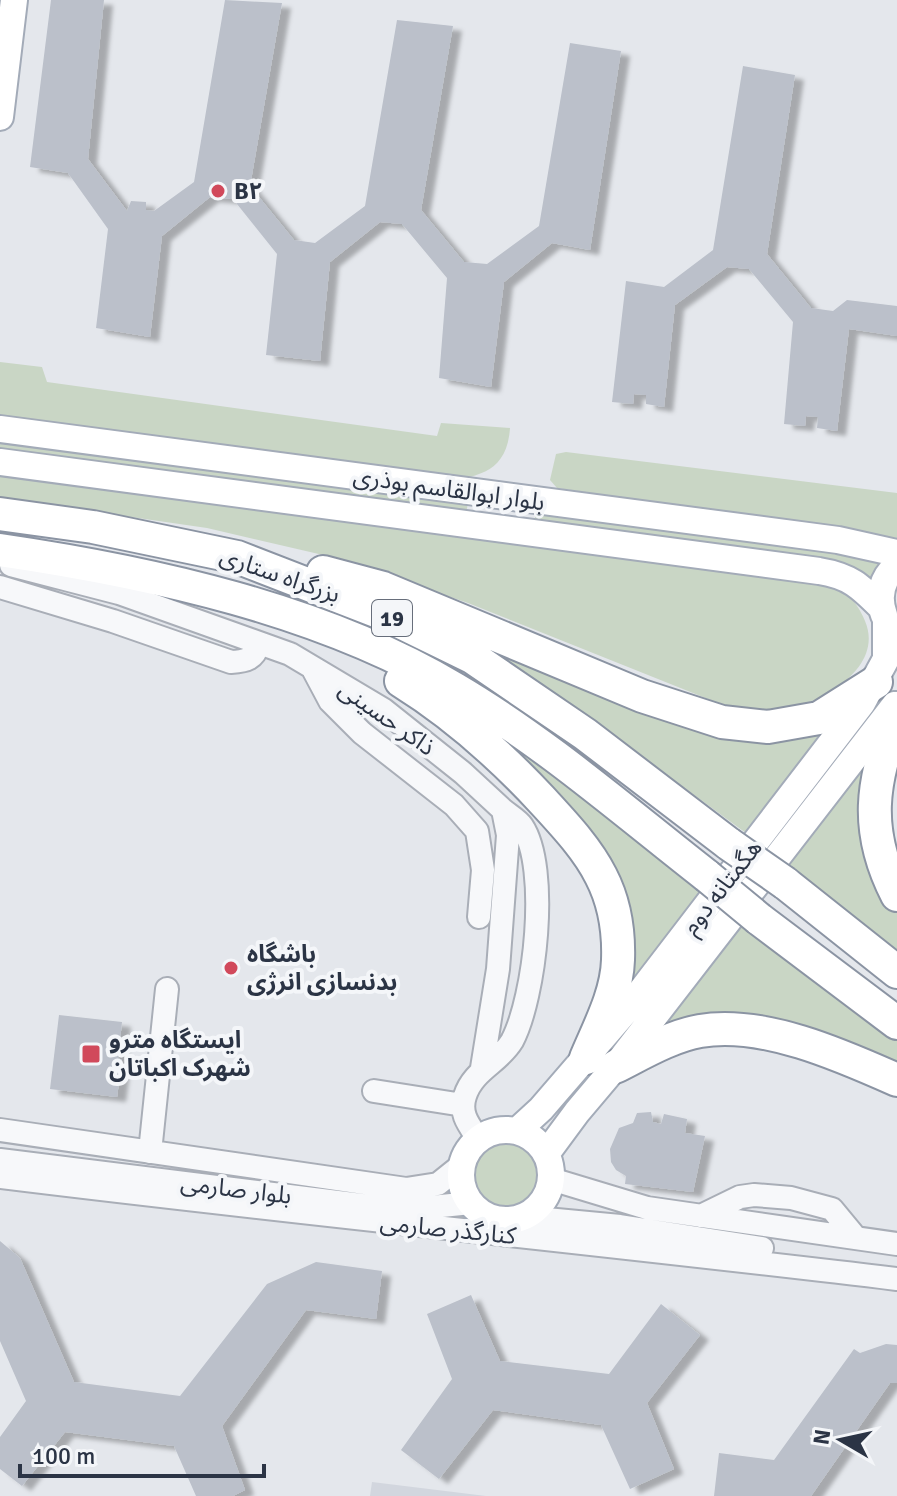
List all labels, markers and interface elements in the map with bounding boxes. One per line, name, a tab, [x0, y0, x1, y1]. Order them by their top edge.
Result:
place label: B۲	[234, 176, 262, 206]
marker: B۲	[209, 182, 227, 200]
street label: بلوار ابوالقاسم بوذری	[351, 461, 547, 519]
street label: بزرگراه ستاری	[216, 540, 344, 610]
road number: 19	[372, 600, 412, 636]
street label: ذاکر حسینی	[333, 674, 441, 762]
street label: هگمتانه دوم	[675, 833, 771, 943]
place label: باشگاه بدنسازی انرژی	[247, 939, 397, 997]
marker: باشگاه بدنسازی انرژی	[222, 959, 240, 977]
place label: ایستگاه مترو شهرک اکباتان	[109, 1025, 251, 1083]
marker: ایستگاه مترو شهرک اکباتان	[80, 1043, 102, 1065]
street label: بلوار صارمی	[179, 1167, 293, 1211]
street label: کنارگذر صارمی	[379, 1207, 519, 1251]
north arrow	[801, 1400, 881, 1480]
text: N	[807, 1427, 836, 1447]
scale bar	[20, 1428, 264, 1478]
text: 100 m	[32, 1441, 95, 1471]

